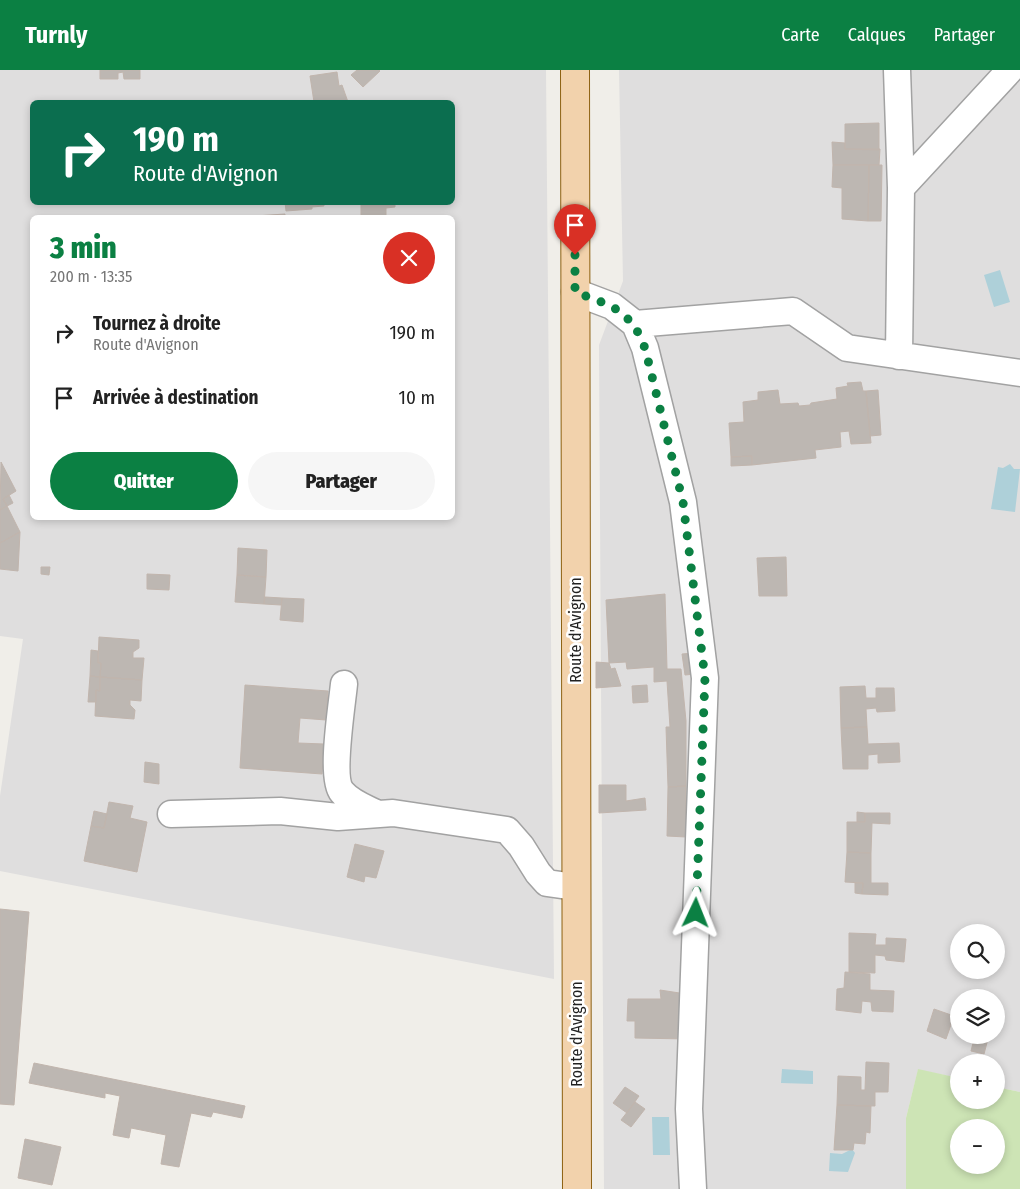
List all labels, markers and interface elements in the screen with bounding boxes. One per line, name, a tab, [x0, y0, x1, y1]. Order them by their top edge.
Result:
text: Turnly	[25, 21, 87, 49]
text: Carte	[781, 24, 820, 46]
text: Calques	[848, 24, 906, 46]
text: Partager	[934, 24, 995, 46]
text: 190 m	[133, 118, 219, 160]
icon: right	[50, 120, 115, 185]
text: Route d'Avignon	[133, 160, 278, 187]
pin	[554, 204, 596, 255]
icon: arrive	[561, 211, 589, 239]
text: 3 min	[50, 230, 117, 266]
button: close	[383, 232, 435, 284]
text: 200 m · 13:35	[50, 267, 132, 286]
text: Tournez à droite	[93, 312, 221, 335]
icon: right	[50, 319, 78, 347]
text: 190 m	[389, 321, 435, 344]
text: Route d'Avignon	[93, 335, 199, 354]
icon: arrive	[50, 384, 78, 412]
text: Arrivée à destination	[93, 386, 259, 409]
text: 10 m	[399, 386, 435, 409]
button: Quitter	[50, 452, 238, 510]
button: Partager	[248, 452, 435, 510]
street label: Route d'Avignon	[566, 577, 585, 683]
position arrow	[669, 886, 721, 938]
map controls	[950, 924, 1005, 1174]
button: search	[950, 924, 1005, 979]
street label: Route d'Avignon	[567, 981, 586, 1087]
button: layers	[950, 989, 1005, 1044]
button: +	[950, 1054, 1005, 1109]
button: −	[950, 1119, 1005, 1174]

